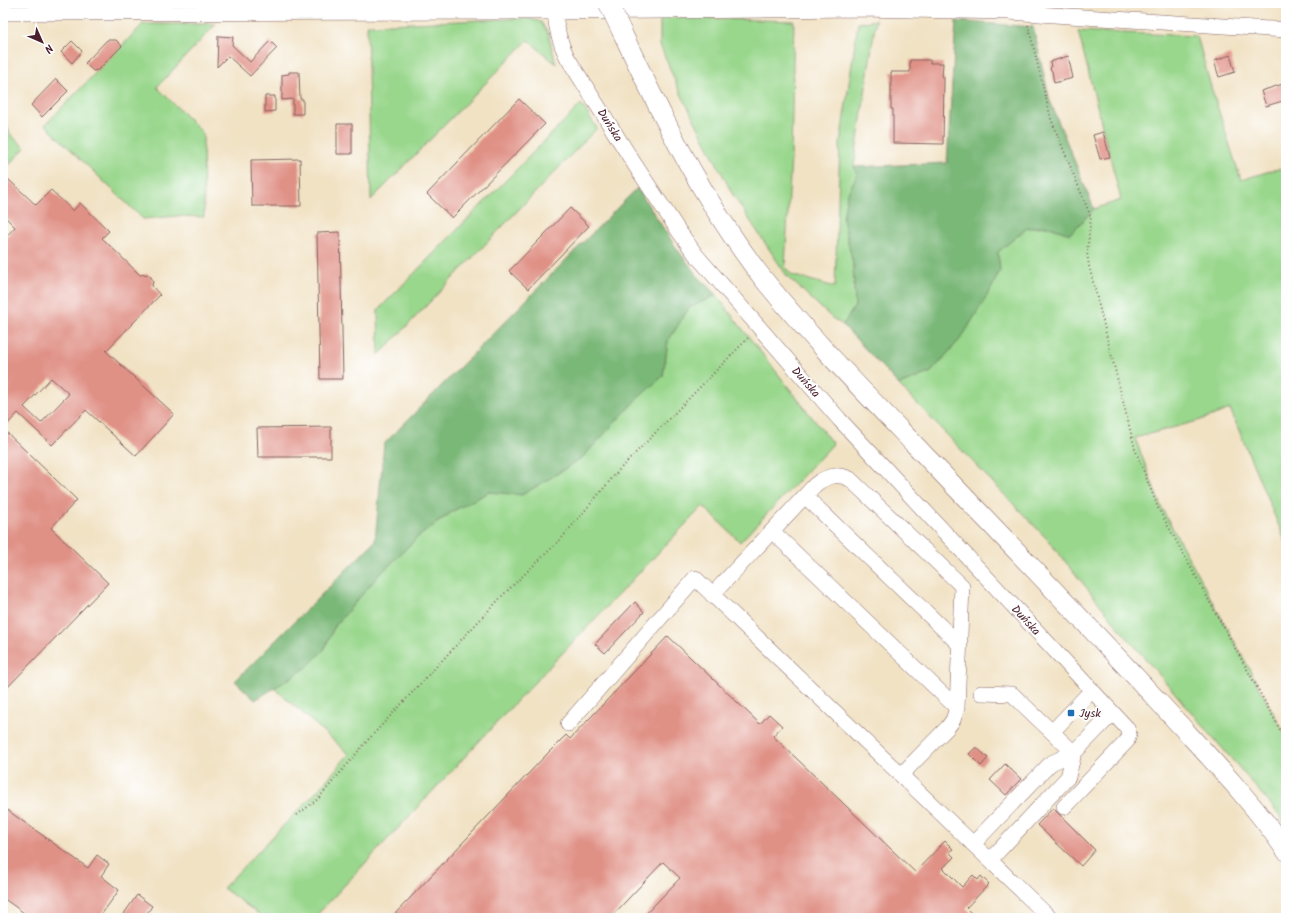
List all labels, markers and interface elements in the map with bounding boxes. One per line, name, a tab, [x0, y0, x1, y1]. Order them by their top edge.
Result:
north arrow	[22, 22, 62, 62]
text: N	[40, 40, 57, 57]
street label: Duńska	[592, 105, 627, 146]
street label: Duńska	[787, 362, 825, 403]
street label: Duńska	[1006, 601, 1045, 640]
place label: Jysk	[1079, 704, 1101, 723]
marker: Jysk	[1066, 708, 1076, 718]

